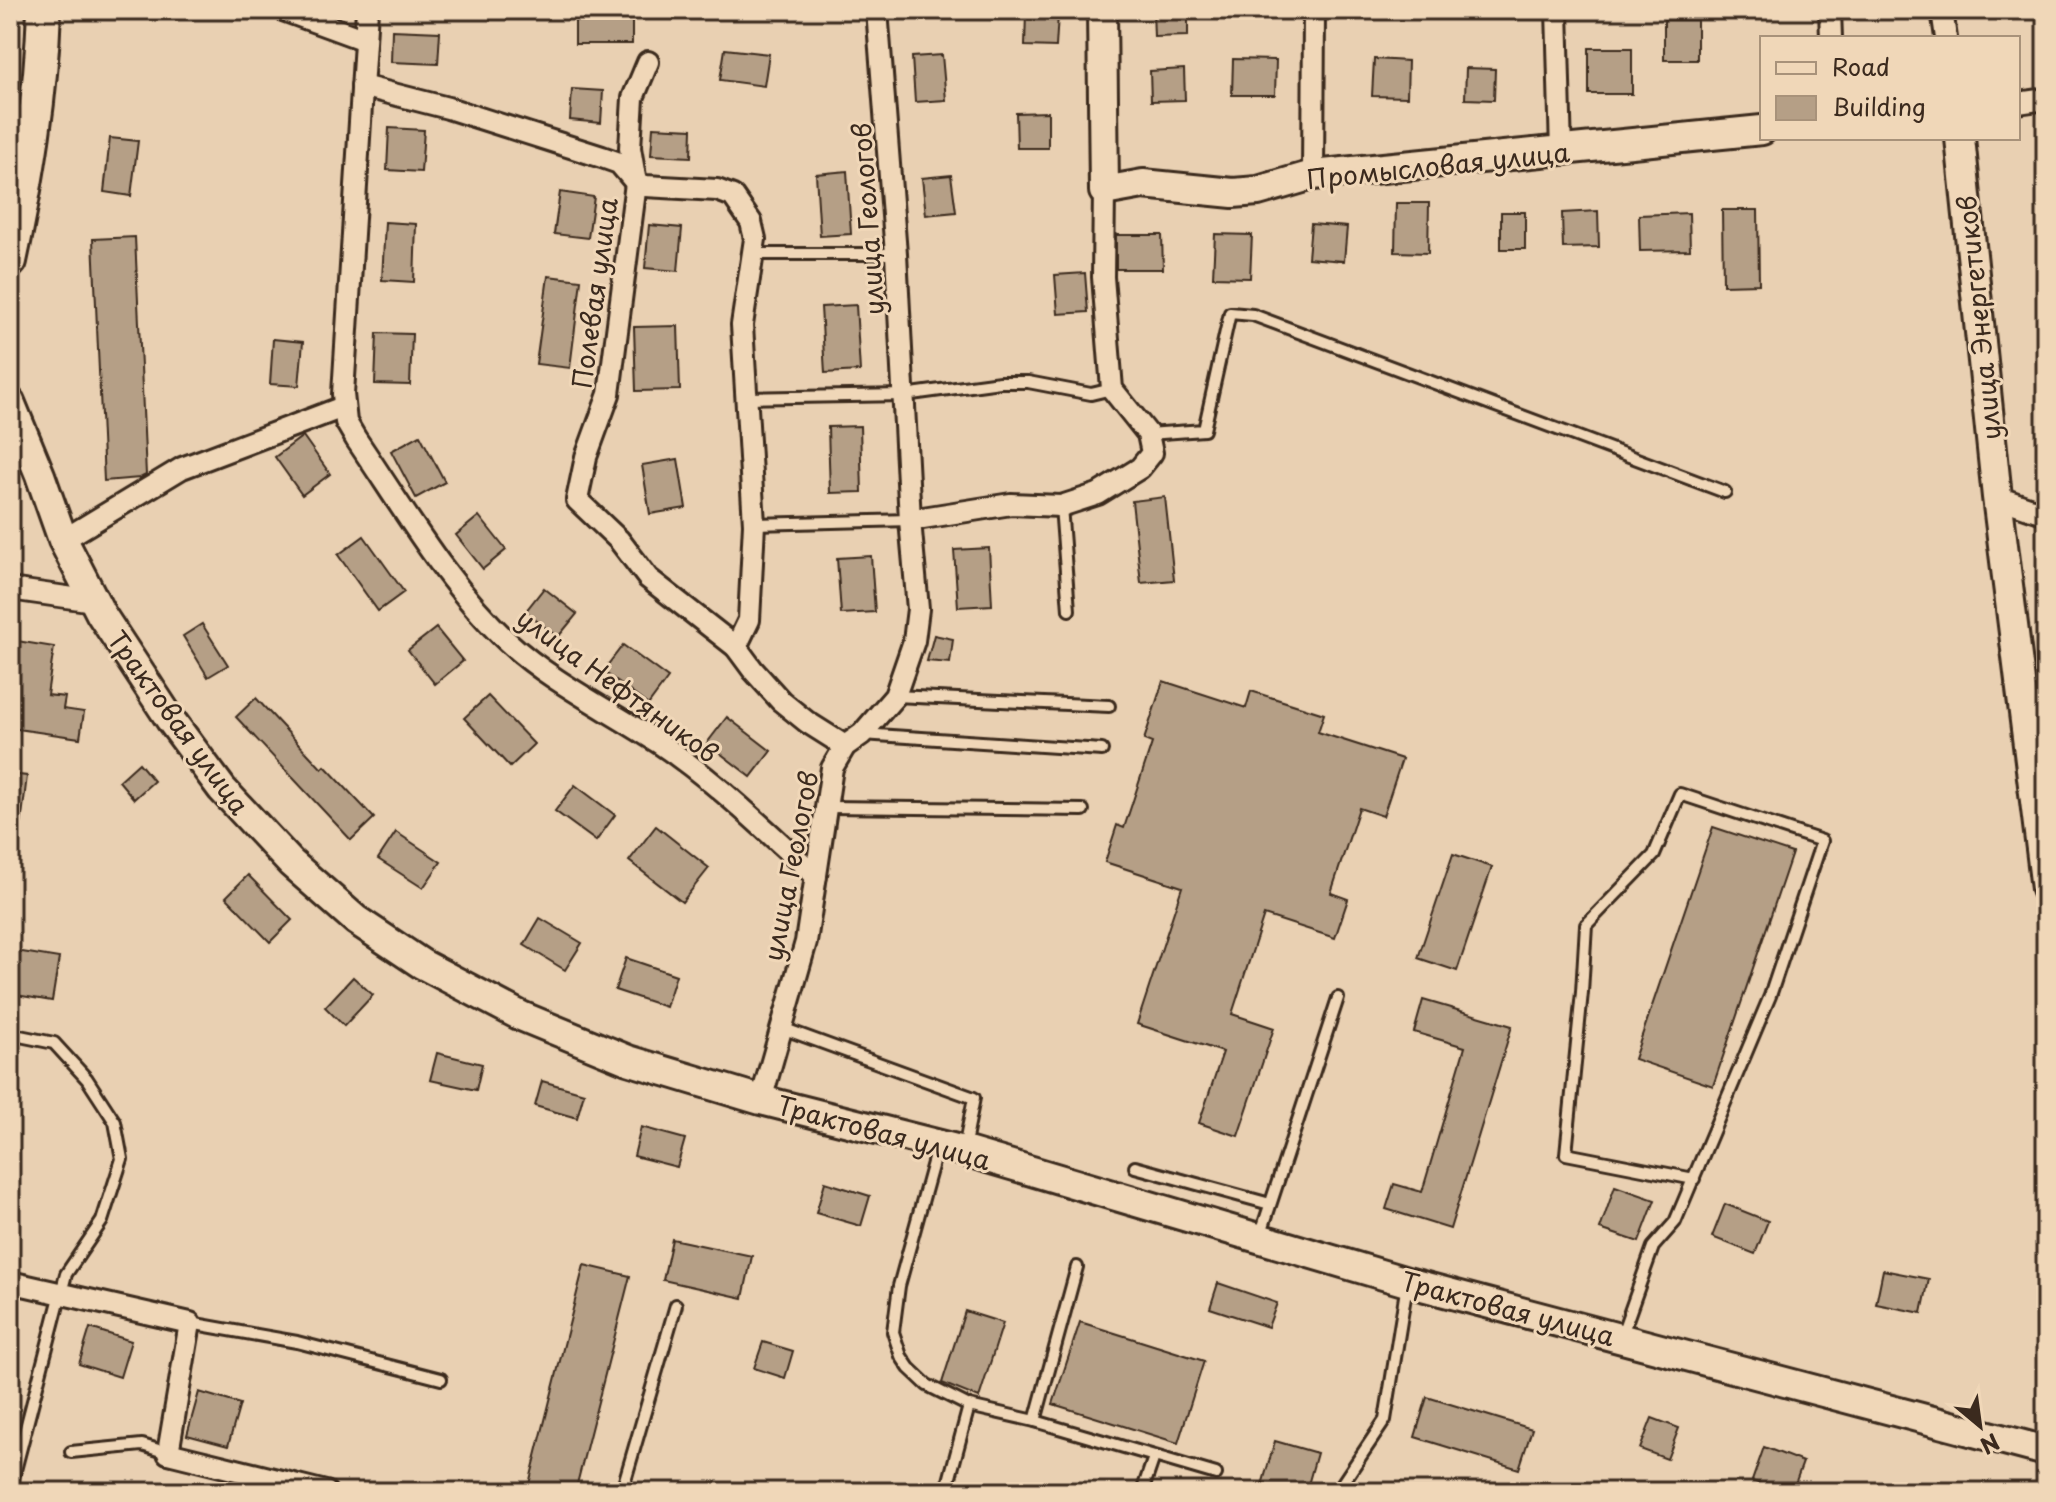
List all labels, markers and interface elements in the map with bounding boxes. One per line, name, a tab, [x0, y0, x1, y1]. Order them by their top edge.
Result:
legend	[1760, 36, 2020, 140]
text: Road	[1832, 48, 1890, 84]
text: Building	[1832, 88, 1926, 124]
street label: улица Геологов	[841, 122, 893, 316]
street label: Промысловая улица	[1305, 132, 1572, 198]
street label: Полевая улица	[561, 194, 627, 391]
street label: улица Энергетиков	[1946, 194, 2010, 442]
street label: улица Нефтяников	[509, 598, 727, 772]
street label: Трактовая улица	[99, 622, 260, 823]
street label: улица Геологов	[752, 768, 828, 964]
street label: Трактовая улица	[773, 1085, 996, 1179]
street label: Трактовая улица	[1397, 1261, 1620, 1355]
north arrow	[1940, 1386, 2020, 1466]
text: N	[1975, 1426, 2006, 1463]

